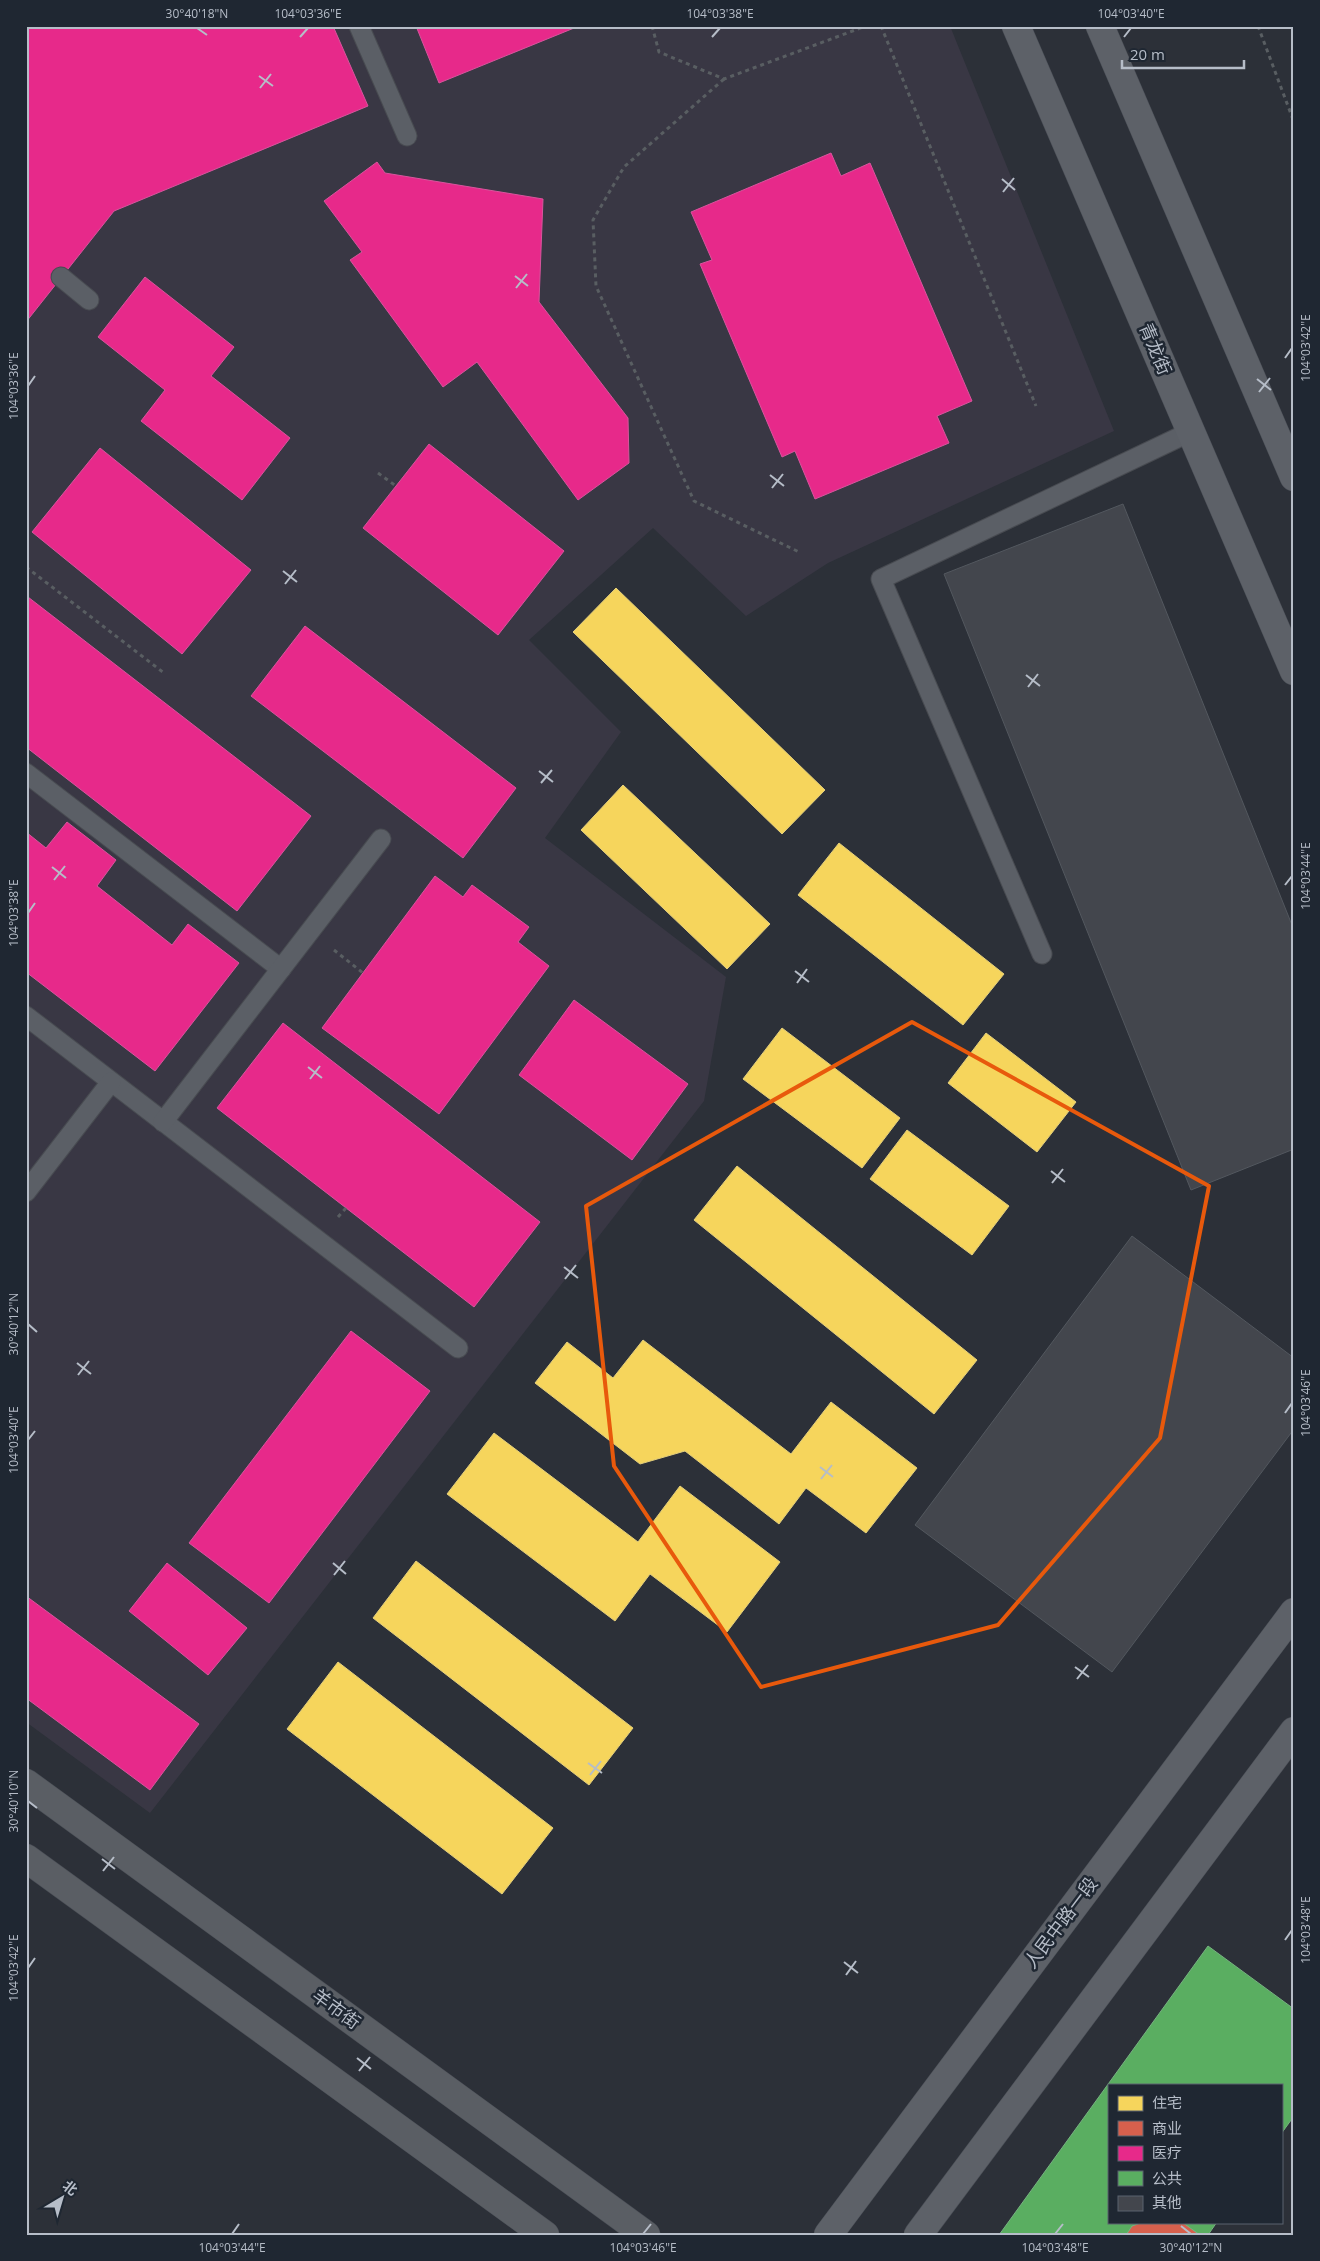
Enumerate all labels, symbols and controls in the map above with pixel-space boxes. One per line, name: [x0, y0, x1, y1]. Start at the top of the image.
text: 30°40'18"N: [166, 5, 228, 22]
text: 104°03'36"E: [274, 5, 342, 22]
text: 104°03'38"E: [686, 5, 754, 22]
text: 104°03'40"E: [1097, 5, 1165, 22]
scale bar: [1122, 38, 1245, 70]
text: 20 m: [1130, 44, 1165, 64]
text: 104°03'42"E: [1297, 314, 1314, 382]
street label: 青龙街: [1134, 319, 1178, 378]
text: 104°03'36"E: [5, 352, 22, 420]
text: 104°03'44"E: [1297, 842, 1314, 910]
text: 104°03'38"E: [5, 879, 22, 947]
text: 30°40'12"N: [5, 1293, 22, 1355]
text: 104°03'46"E: [1297, 1369, 1314, 1437]
text: 104°03'40"E: [5, 1406, 22, 1474]
text: 30°40'10"N: [5, 1770, 22, 1832]
street label: 人民中路一段: [1018, 1872, 1102, 1973]
text: 104°03'48"E: [1297, 1896, 1314, 1964]
text: 104°03'42"E: [5, 1934, 22, 2002]
street label: 羊市街: [308, 1983, 365, 2034]
legend: [1108, 2084, 1282, 2224]
text: 住宅: [1152, 2092, 1182, 2112]
text: 商业: [1152, 2118, 1182, 2138]
text: 医疗: [1152, 2142, 1182, 2162]
text: 公共: [1152, 2168, 1182, 2188]
north arrow: [38, 2174, 88, 2224]
text: 北: [59, 2176, 82, 2199]
text: 其他: [1152, 2192, 1182, 2212]
text: 104°03'44"E: [198, 2239, 266, 2256]
text: 104°03'46"E: [609, 2239, 677, 2256]
text: 104°03'48"E: [1021, 2239, 1089, 2256]
text: 30°40'12"N: [1160, 2239, 1222, 2256]

